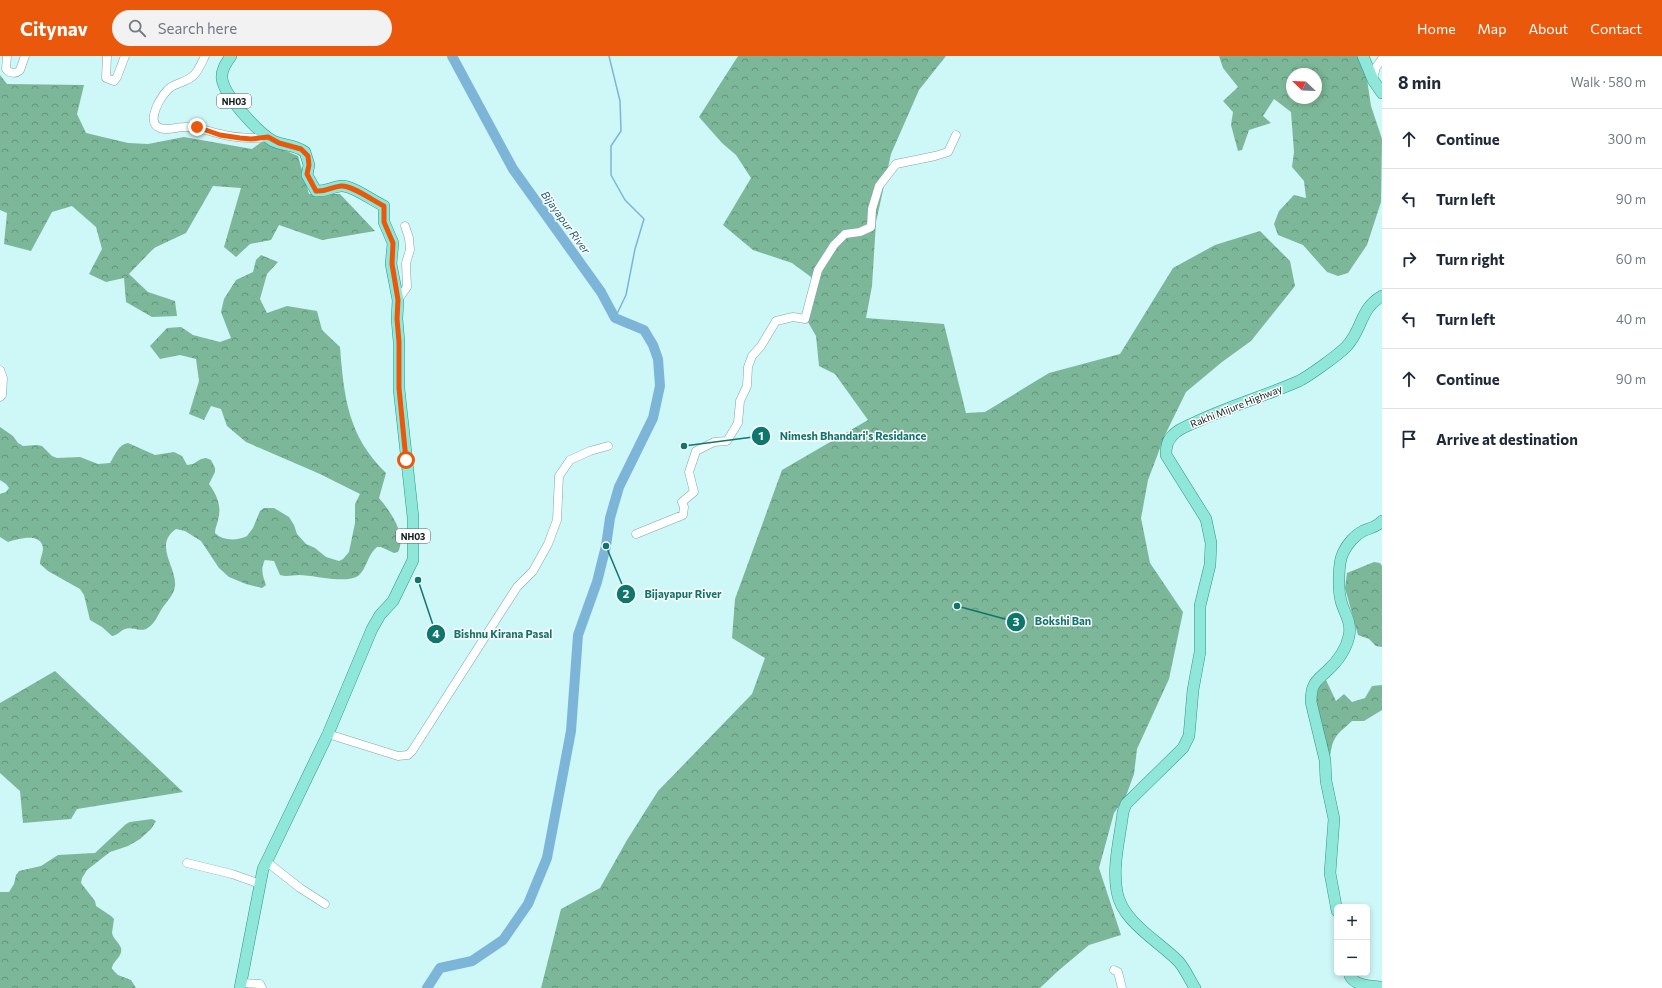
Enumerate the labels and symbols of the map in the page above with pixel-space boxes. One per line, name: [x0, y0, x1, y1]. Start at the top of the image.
north arrow: [1286, 68, 1322, 104]
road number: NH03: [217, 94, 251, 108]
route end: [188, 118, 206, 136]
water label: Bijayapur River: [539, 188, 594, 257]
street label: Rakhi Mijure Highway: [1188, 382, 1284, 430]
callout: Nimesh Bhandari's Residance: [751, 425, 934, 448]
text: 1: [758, 428, 764, 442]
text: Nimesh Bhandari's Residance: [780, 429, 926, 442]
route start: [397, 451, 415, 469]
road number: NH03: [396, 529, 430, 543]
callout: Bijayapur River: [616, 582, 729, 605]
text: 2: [623, 586, 630, 600]
text: Bijayapur River: [645, 587, 722, 600]
callout: Bokshi Ban: [1006, 610, 1099, 633]
text: 3: [1013, 614, 1020, 628]
text: Bokshi Ban: [1035, 614, 1091, 627]
callout: Bishnu Kirana Pasal: [426, 622, 560, 645]
text: 4: [432, 626, 440, 640]
text: Bishnu Kirana Pasal: [454, 627, 552, 640]

